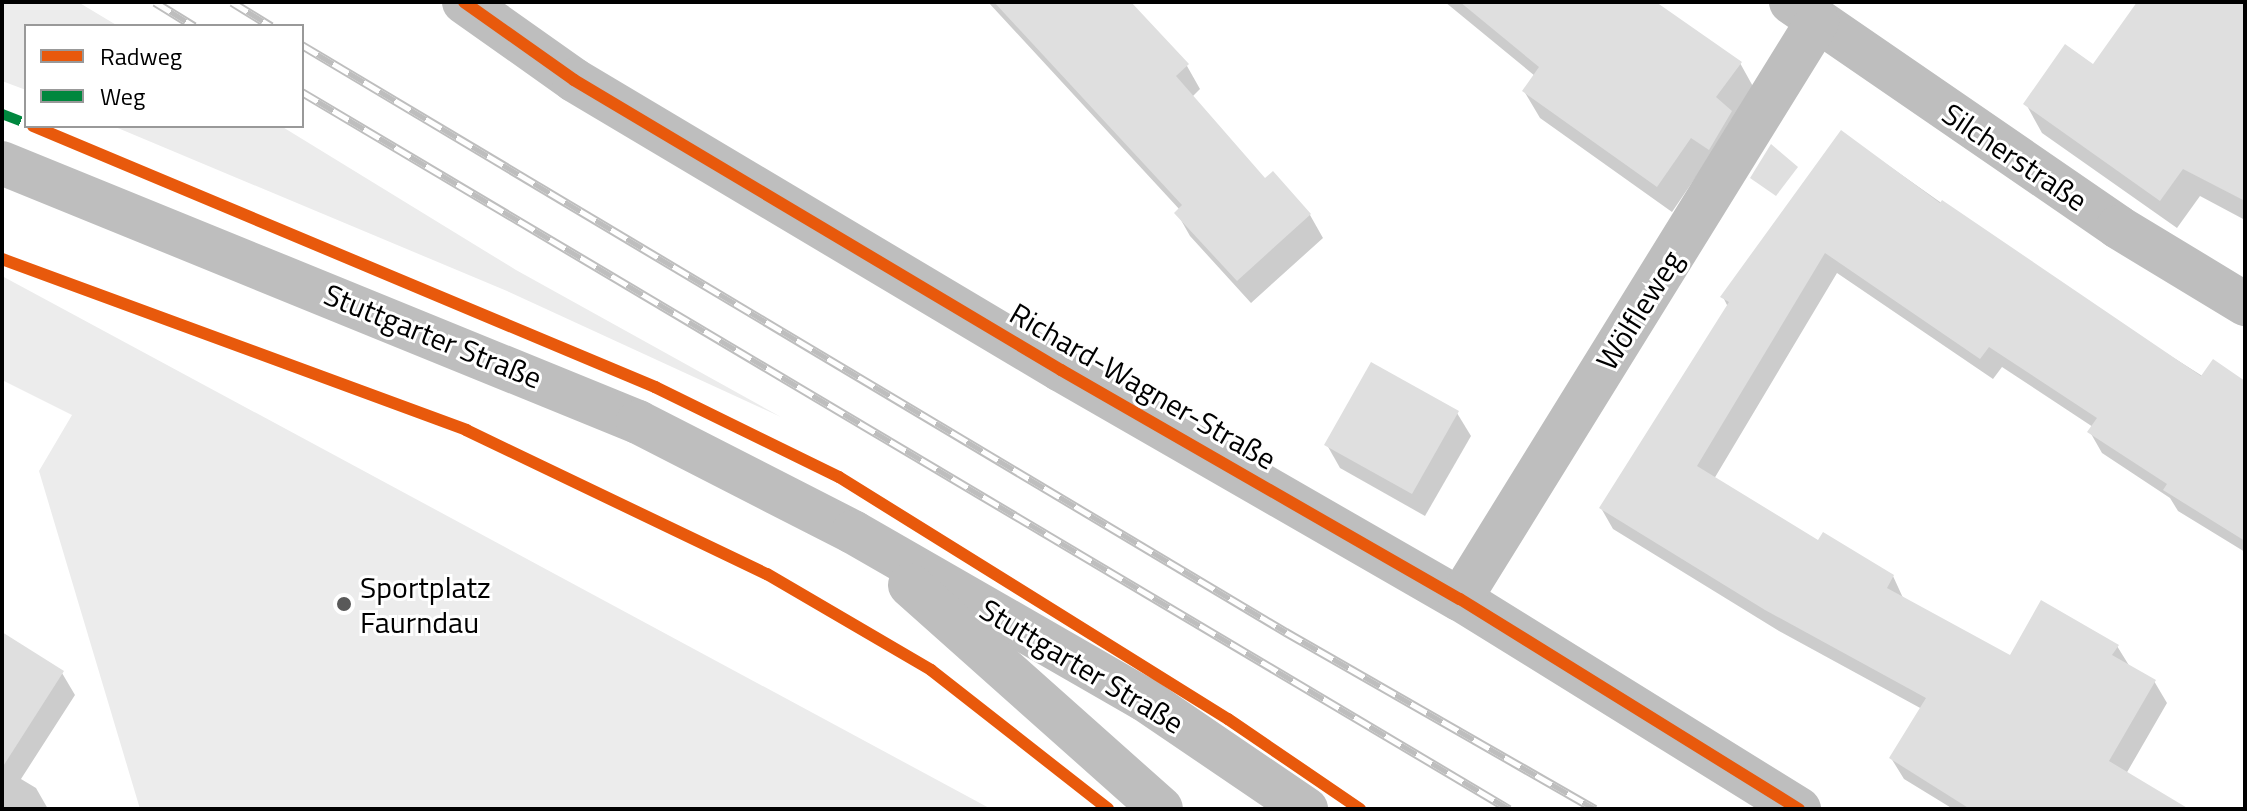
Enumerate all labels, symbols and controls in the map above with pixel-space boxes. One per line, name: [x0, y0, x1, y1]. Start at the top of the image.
legend: [24, 24, 304, 128]
text: Radweg: [100, 38, 182, 74]
text: Weg: [100, 78, 145, 114]
street label: Silcherstraße: [1936, 95, 2094, 219]
street label: Wölfleweg: [1588, 244, 1690, 376]
street label: Stuttgarter Straße: [319, 276, 547, 396]
street label: Richard-Wagner-Straße: [1004, 295, 1282, 477]
place label: Sportplatz Faurndau: [360, 569, 491, 640]
street label: Stuttgarter Straße: [974, 591, 1190, 741]
marker: Sportplatz Faurndau: [335, 595, 353, 613]

